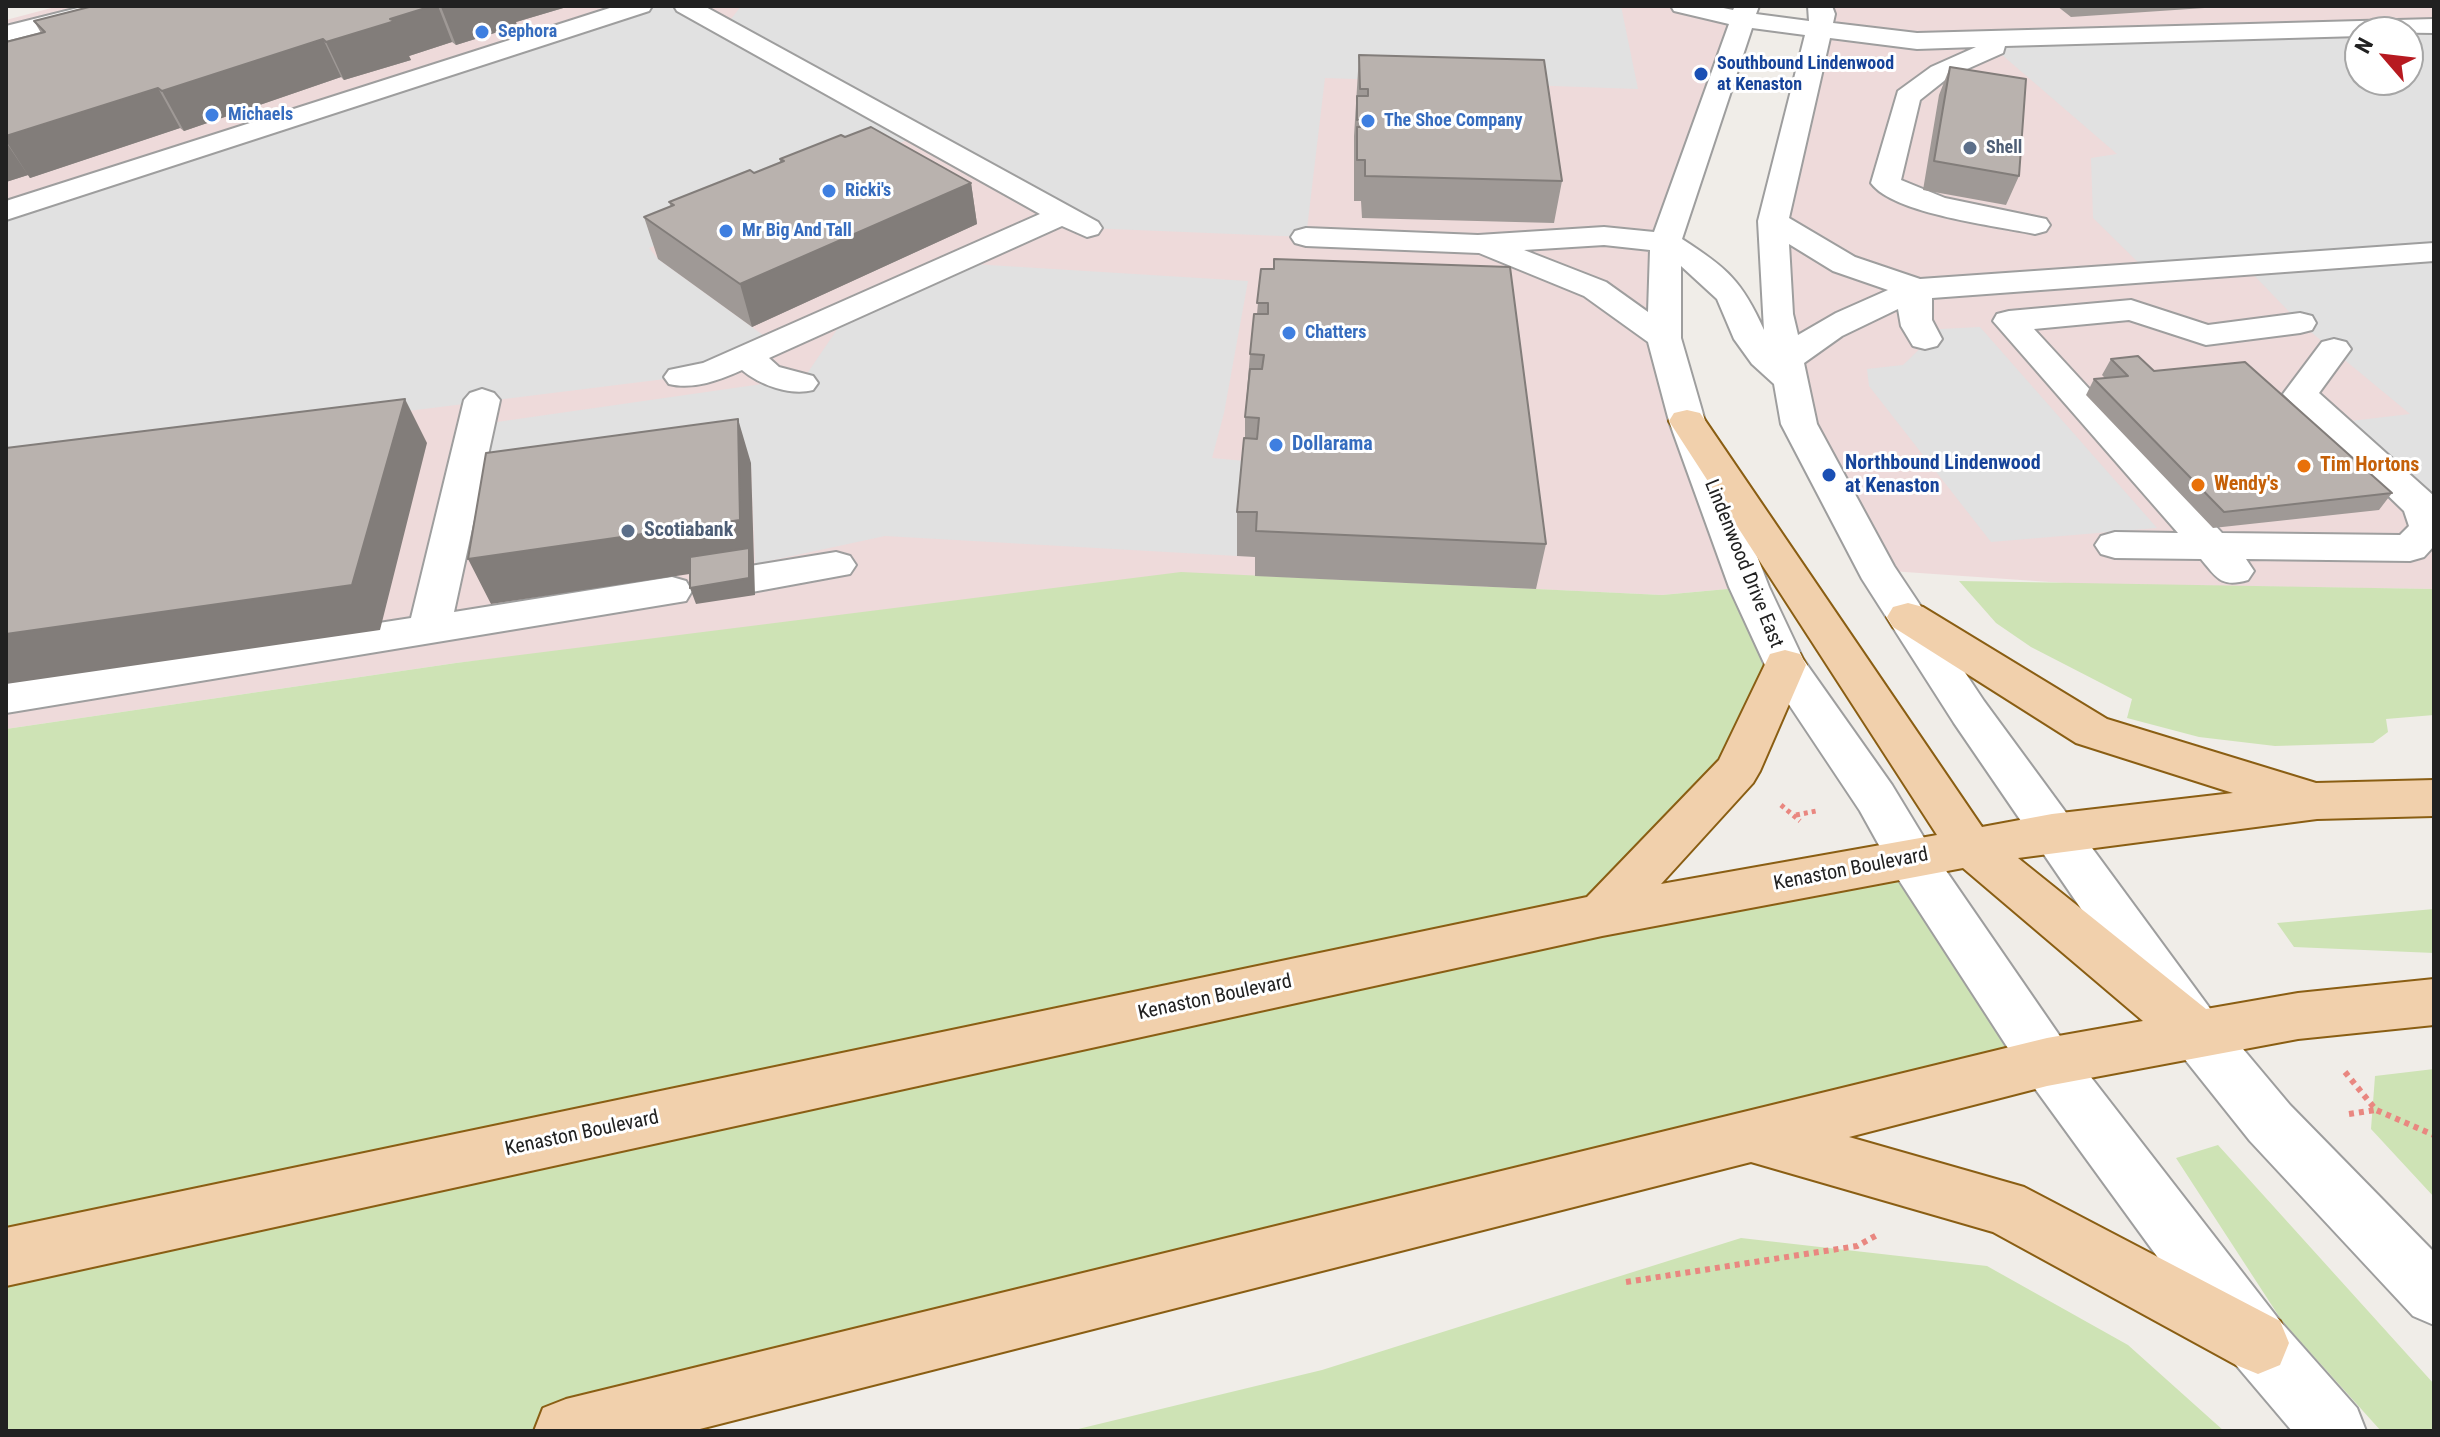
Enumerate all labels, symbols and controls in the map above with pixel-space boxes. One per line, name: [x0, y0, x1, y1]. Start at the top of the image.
north arrow: [2344, 16, 2424, 96]
place label: Sephora: [498, 21, 557, 43]
marker: Sephora: [473, 23, 491, 41]
text: N: [2350, 34, 2378, 57]
place label: Southbound Lindenwood at Kenaston: [1717, 53, 1894, 96]
marker: Southbound Lindenwood at Kenaston: [1692, 65, 1710, 83]
place label: Michaels: [228, 104, 293, 126]
marker: Michaels: [203, 106, 221, 124]
place label: The Shoe Company: [1384, 110, 1523, 132]
marker: The Shoe Company: [1359, 112, 1377, 130]
place label: Shell: [1986, 137, 2022, 159]
marker: Shell: [1961, 139, 1979, 157]
place label: Ricki's: [845, 180, 891, 202]
marker: Ricki's: [820, 182, 838, 200]
place label: Mr Big And Tall: [742, 220, 852, 242]
marker: Mr Big And Tall: [717, 222, 735, 240]
place label: Chatters: [1305, 322, 1366, 344]
marker: Chatters: [1280, 324, 1298, 342]
place label: Dollarama: [1292, 433, 1373, 457]
marker: Dollarama: [1267, 436, 1285, 454]
place label: Northbound Lindenwood at Kenaston: [1845, 452, 2041, 499]
place label: Tim Hortons: [2320, 454, 2419, 478]
marker: Tim Hortons: [2295, 457, 2313, 475]
marker: Northbound Lindenwood at Kenaston: [1820, 466, 1838, 484]
place label: Wendy's: [2214, 473, 2278, 497]
street label: Lindenwood Drive East: [1698, 476, 1788, 652]
marker: Wendy's: [2189, 476, 2207, 494]
place label: Scotiabank: [644, 519, 733, 543]
marker: Scotiabank: [619, 522, 637, 540]
street label: Kenaston Boulevard: [1772, 843, 1930, 897]
street label: Kenaston Boulevard: [1136, 970, 1294, 1026]
street label: Kenaston Boulevard: [503, 1106, 661, 1162]

